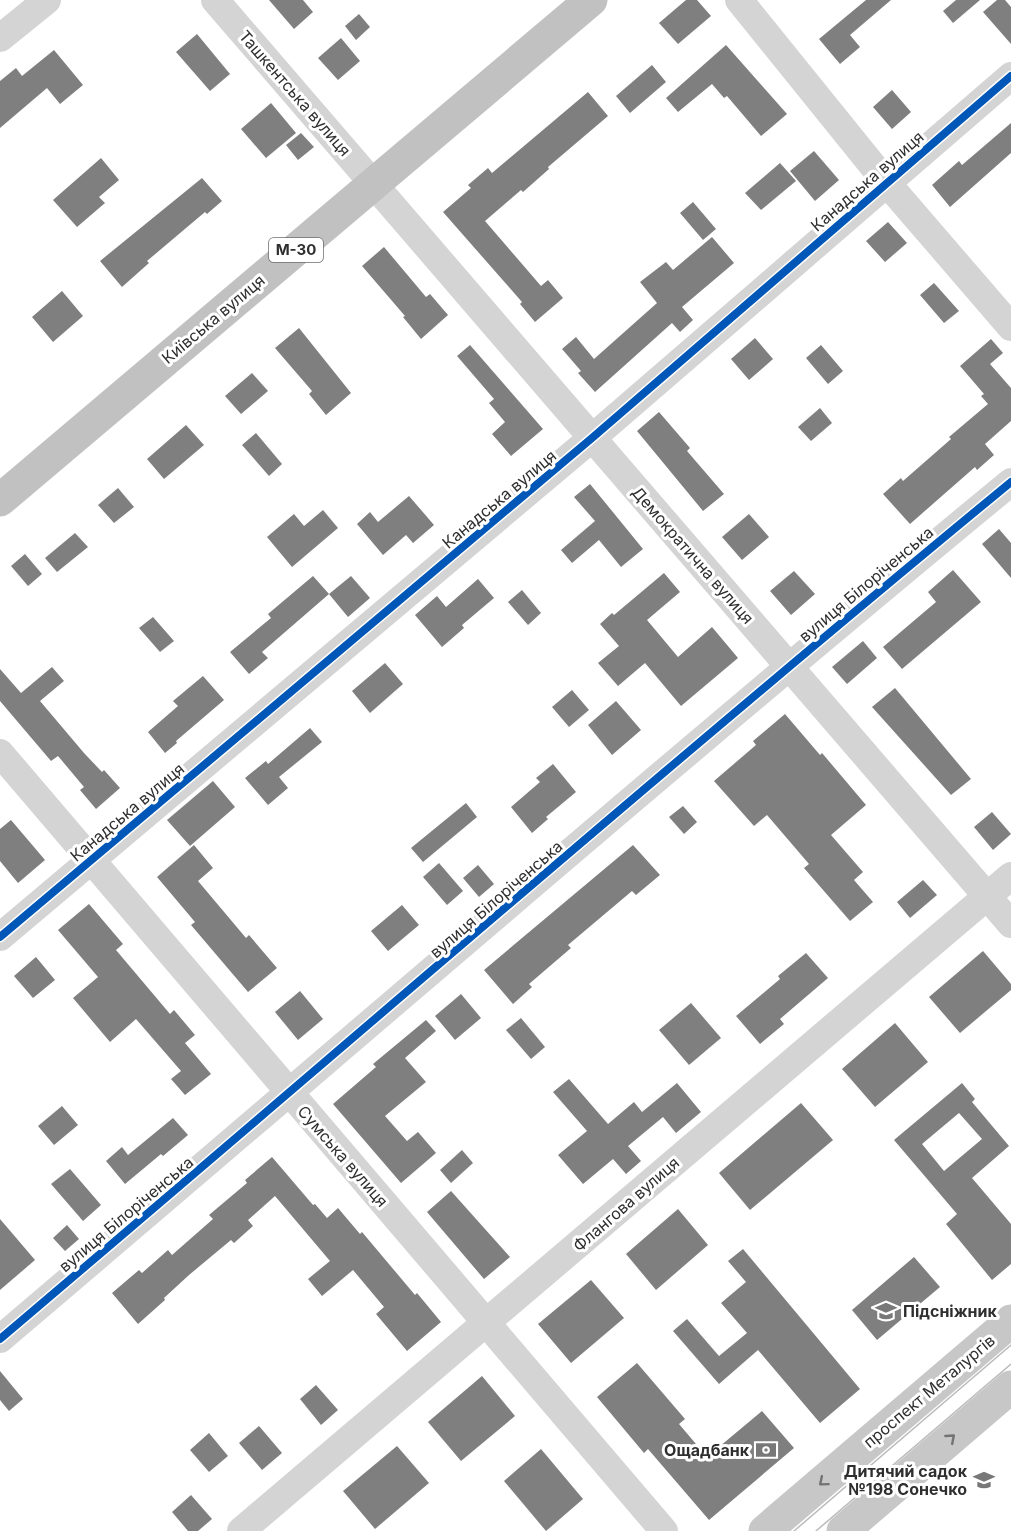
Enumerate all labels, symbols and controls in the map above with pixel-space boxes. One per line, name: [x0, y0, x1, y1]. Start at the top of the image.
street label: Ташкентська вулиця: [235, 26, 355, 160]
street label: Канадська вулиця: [807, 127, 927, 235]
road number: М-30: [269, 238, 323, 262]
street label: Київська вулиця: [157, 270, 269, 368]
street label: Канадська вулиця: [438, 445, 560, 553]
street label: Демократична вулиця: [628, 482, 758, 628]
street label: вулиця Білоріченська: [795, 522, 937, 646]
street label: Канадська вулиця: [66, 758, 188, 866]
street label: вулиця Білоріченська: [426, 836, 566, 962]
street label: Сумська вулиця: [294, 1101, 392, 1211]
street label: вулиця Білоріченська: [55, 1152, 197, 1276]
street label: Флангова вулиця: [569, 1152, 683, 1256]
school or university icon: Підсніжник: [874, 1299, 898, 1323]
place label: Підсніжник: [903, 1301, 997, 1321]
street label: проспект Металургів: [859, 1330, 999, 1452]
one-way arrow: [944, 1435, 955, 1446]
bank icon: Ощадбанк: [754, 1438, 778, 1462]
place label: Ощадбанк: [664, 1440, 750, 1460]
place label: Дитячий садок №198 Сонечко: [844, 1461, 968, 1499]
school or university icon: Дитячий садок №198 Сонечко: [972, 1468, 996, 1492]
one-way arrow: [819, 1475, 830, 1486]

